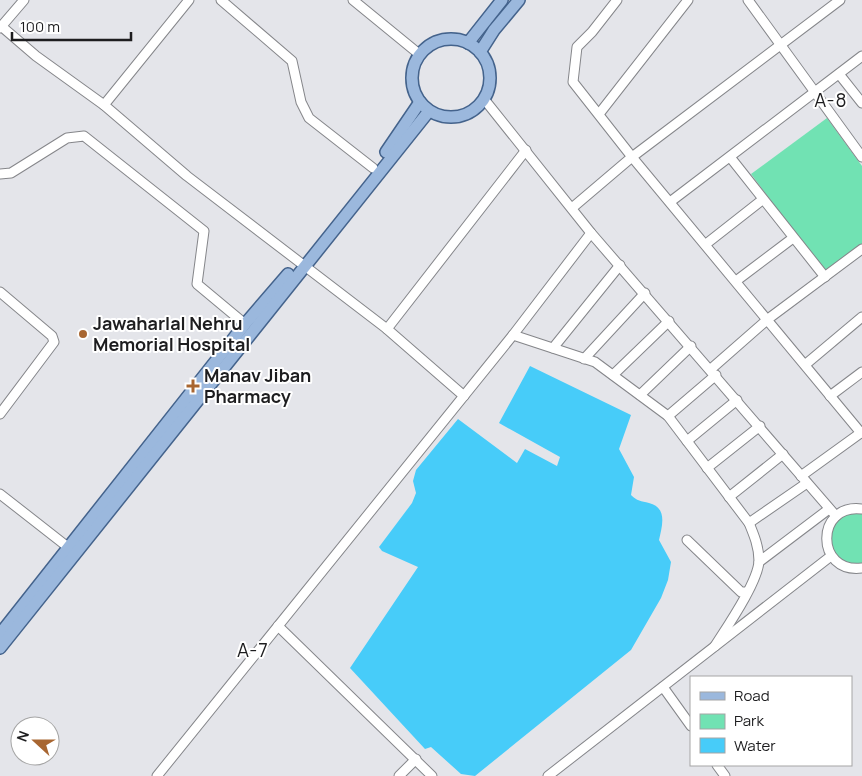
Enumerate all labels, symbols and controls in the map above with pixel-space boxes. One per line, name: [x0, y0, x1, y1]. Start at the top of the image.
scale bar: [12, 10, 131, 42]
text: 100 m: [20, 16, 60, 37]
district label: A-8: [814, 87, 848, 113]
place label: Jawaharlal Nehru Memorial Hospital: [93, 311, 250, 356]
marker: Jawaharlal Nehru Memorial Hospital: [77, 328, 89, 340]
place label: Manav Jiban Pharmacy: [204, 363, 311, 408]
marker: Manav Jiban Pharmacy: [186, 379, 200, 393]
district label: A-7: [237, 637, 269, 663]
legend: [690, 676, 852, 766]
text: Road: [734, 685, 770, 706]
text: Park: [734, 710, 764, 731]
north arrow: [10, 716, 60, 766]
text: N: [12, 728, 33, 744]
text: Water: [734, 735, 776, 756]

